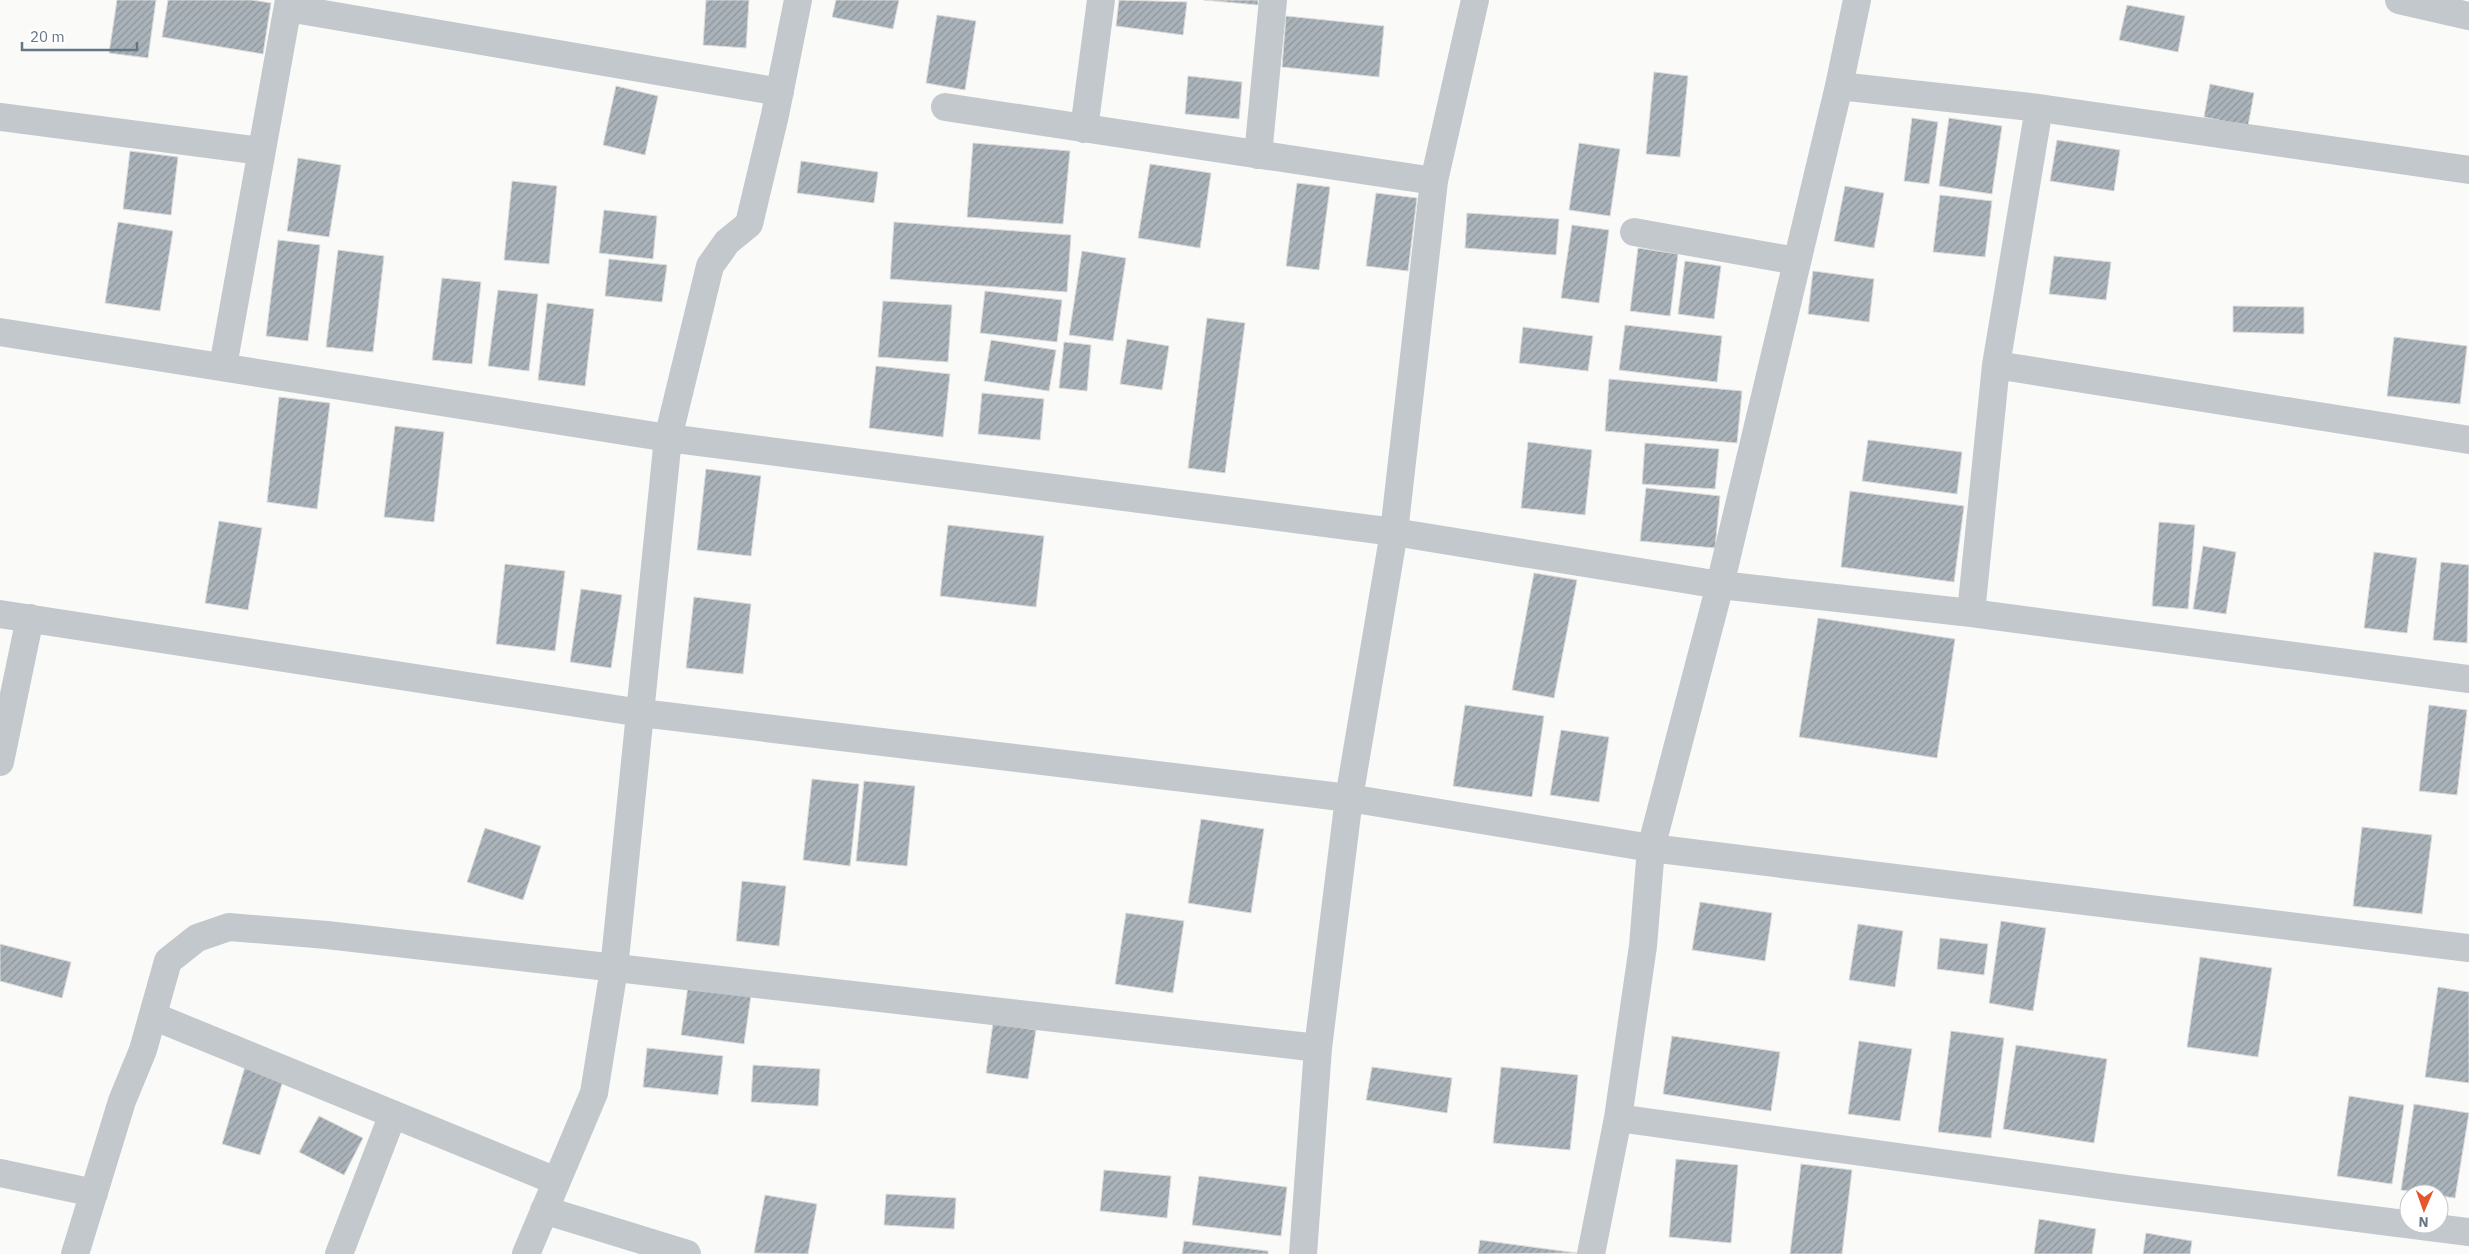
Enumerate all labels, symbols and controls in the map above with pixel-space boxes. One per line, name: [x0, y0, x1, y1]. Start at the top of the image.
scale bar: [22, 20, 138, 52]
text: 20 m: [30, 27, 65, 46]
north arrow: [2399, 1184, 2449, 1234]
text: N: [2418, 1213, 2429, 1231]

